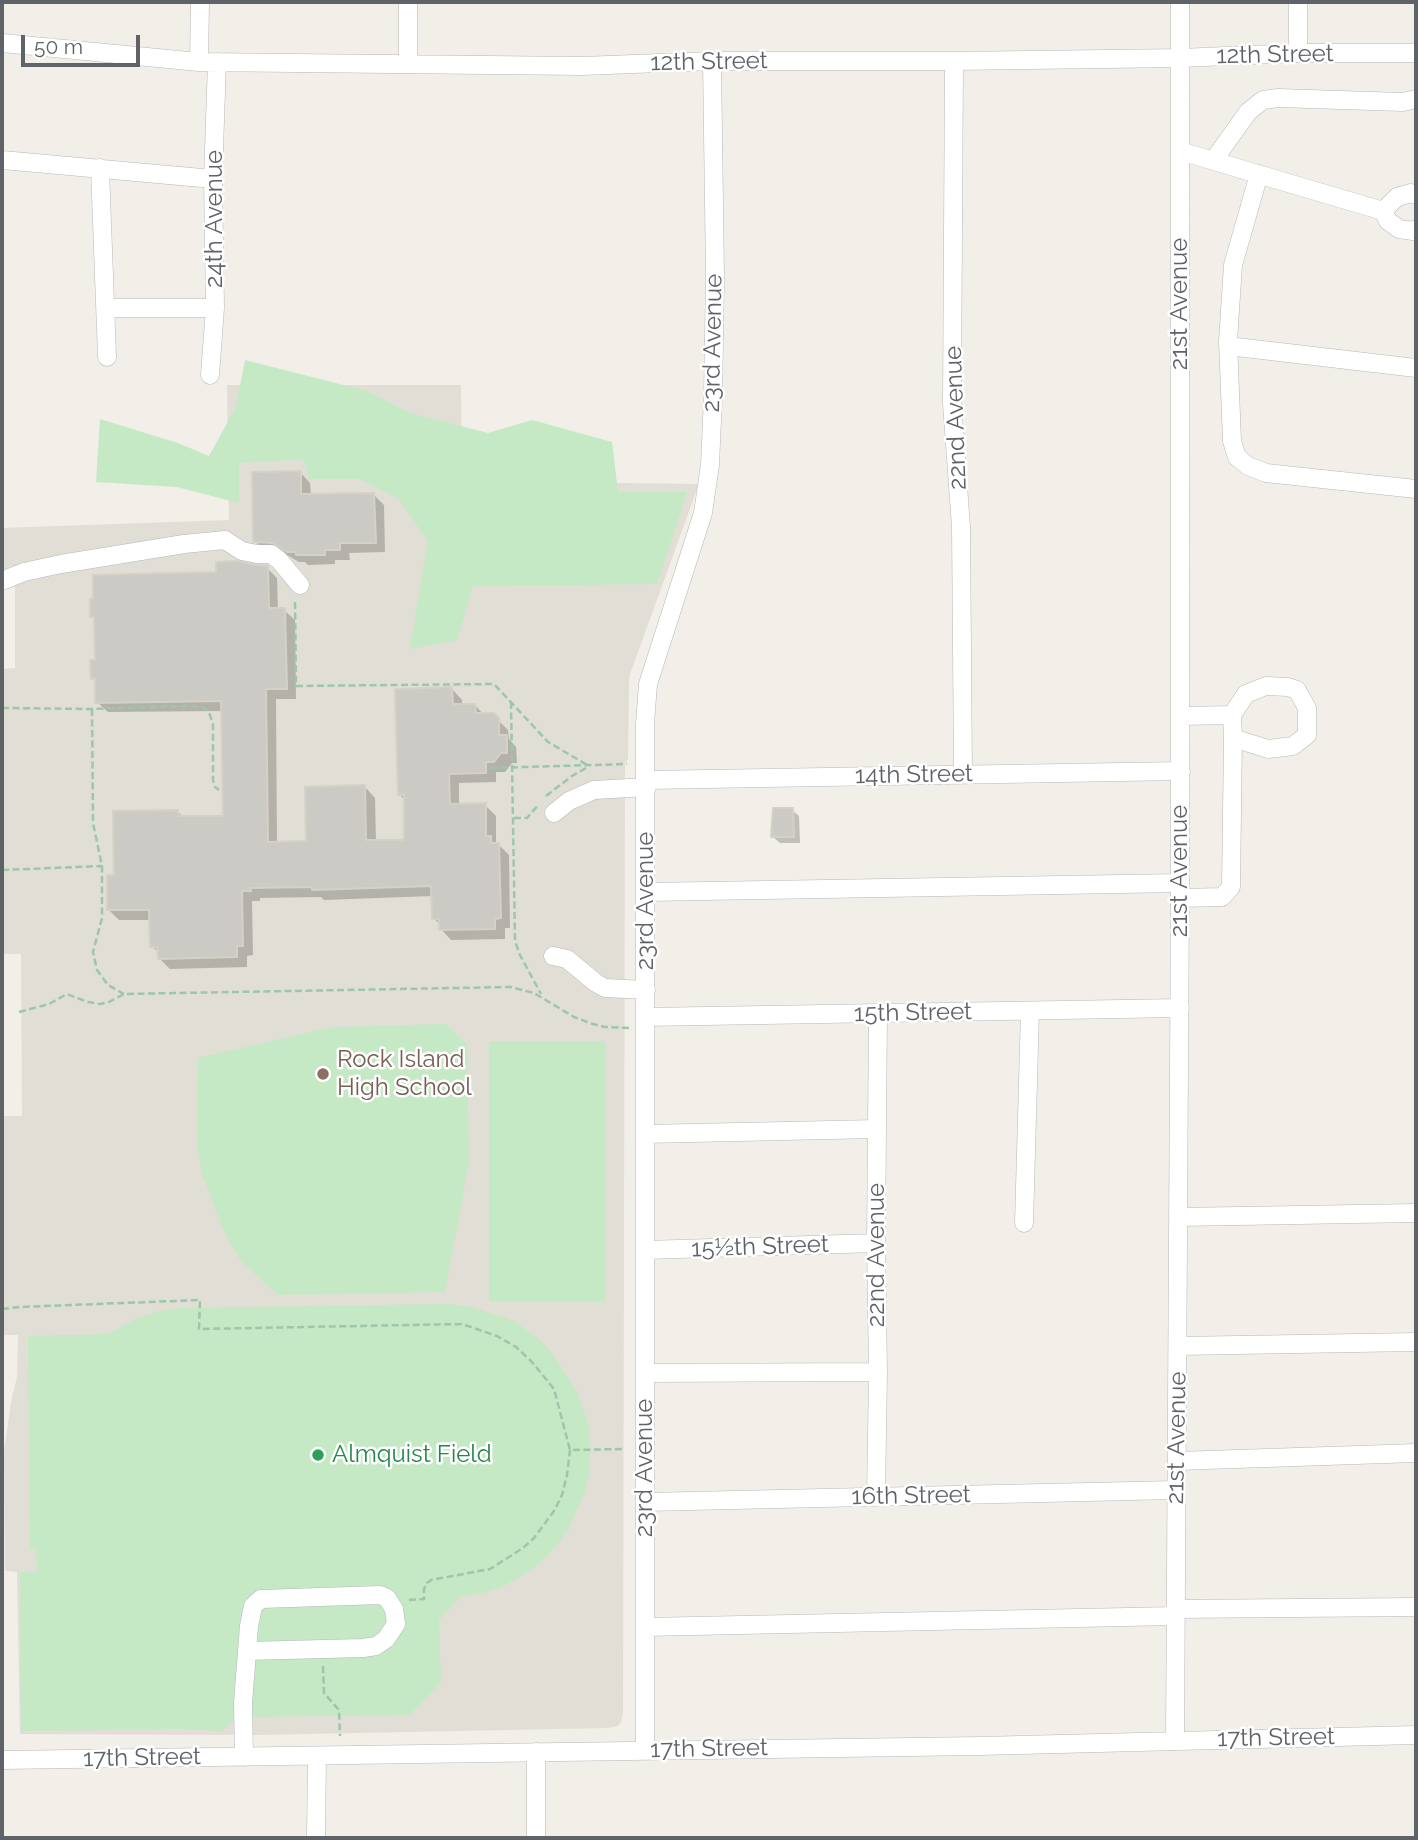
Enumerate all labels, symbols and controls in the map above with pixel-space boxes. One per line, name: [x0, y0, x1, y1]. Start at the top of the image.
scale bar: [24, 21, 144, 65]
text: 50 m: [34, 34, 83, 59]
street label: 12th Street: [1216, 40, 1334, 70]
street label: 12th Street: [650, 47, 768, 77]
street label: 24th Avenue: [201, 150, 229, 288]
street label: 21st Avenue: [1166, 238, 1194, 370]
street label: 23rd Avenue: [697, 273, 729, 413]
street label: 22nd Avenue: [939, 345, 973, 491]
street label: 14th Street: [855, 760, 973, 790]
street label: 21st Avenue: [1166, 805, 1194, 937]
street label: 23rd Avenue: [632, 832, 660, 970]
street label: 15th Street: [854, 998, 972, 1028]
place label: Rock Island High School: [337, 1046, 472, 1102]
marker: Rock Island High School: [315, 1066, 331, 1082]
street label: 22nd Avenue: [863, 1183, 891, 1327]
street label: 15½th Street: [691, 1230, 829, 1264]
street label: 21st Avenue: [1161, 1371, 1193, 1505]
street label: 23rd Avenue: [631, 1399, 659, 1537]
place label: Almquist Field: [332, 1441, 492, 1469]
marker: Almquist Field: [310, 1447, 326, 1463]
street label: 16th Street: [851, 1481, 971, 1511]
street label: 17th Street: [1217, 1723, 1335, 1753]
street label: 17th Street: [650, 1734, 768, 1764]
street label: 17th Street: [83, 1743, 201, 1773]

